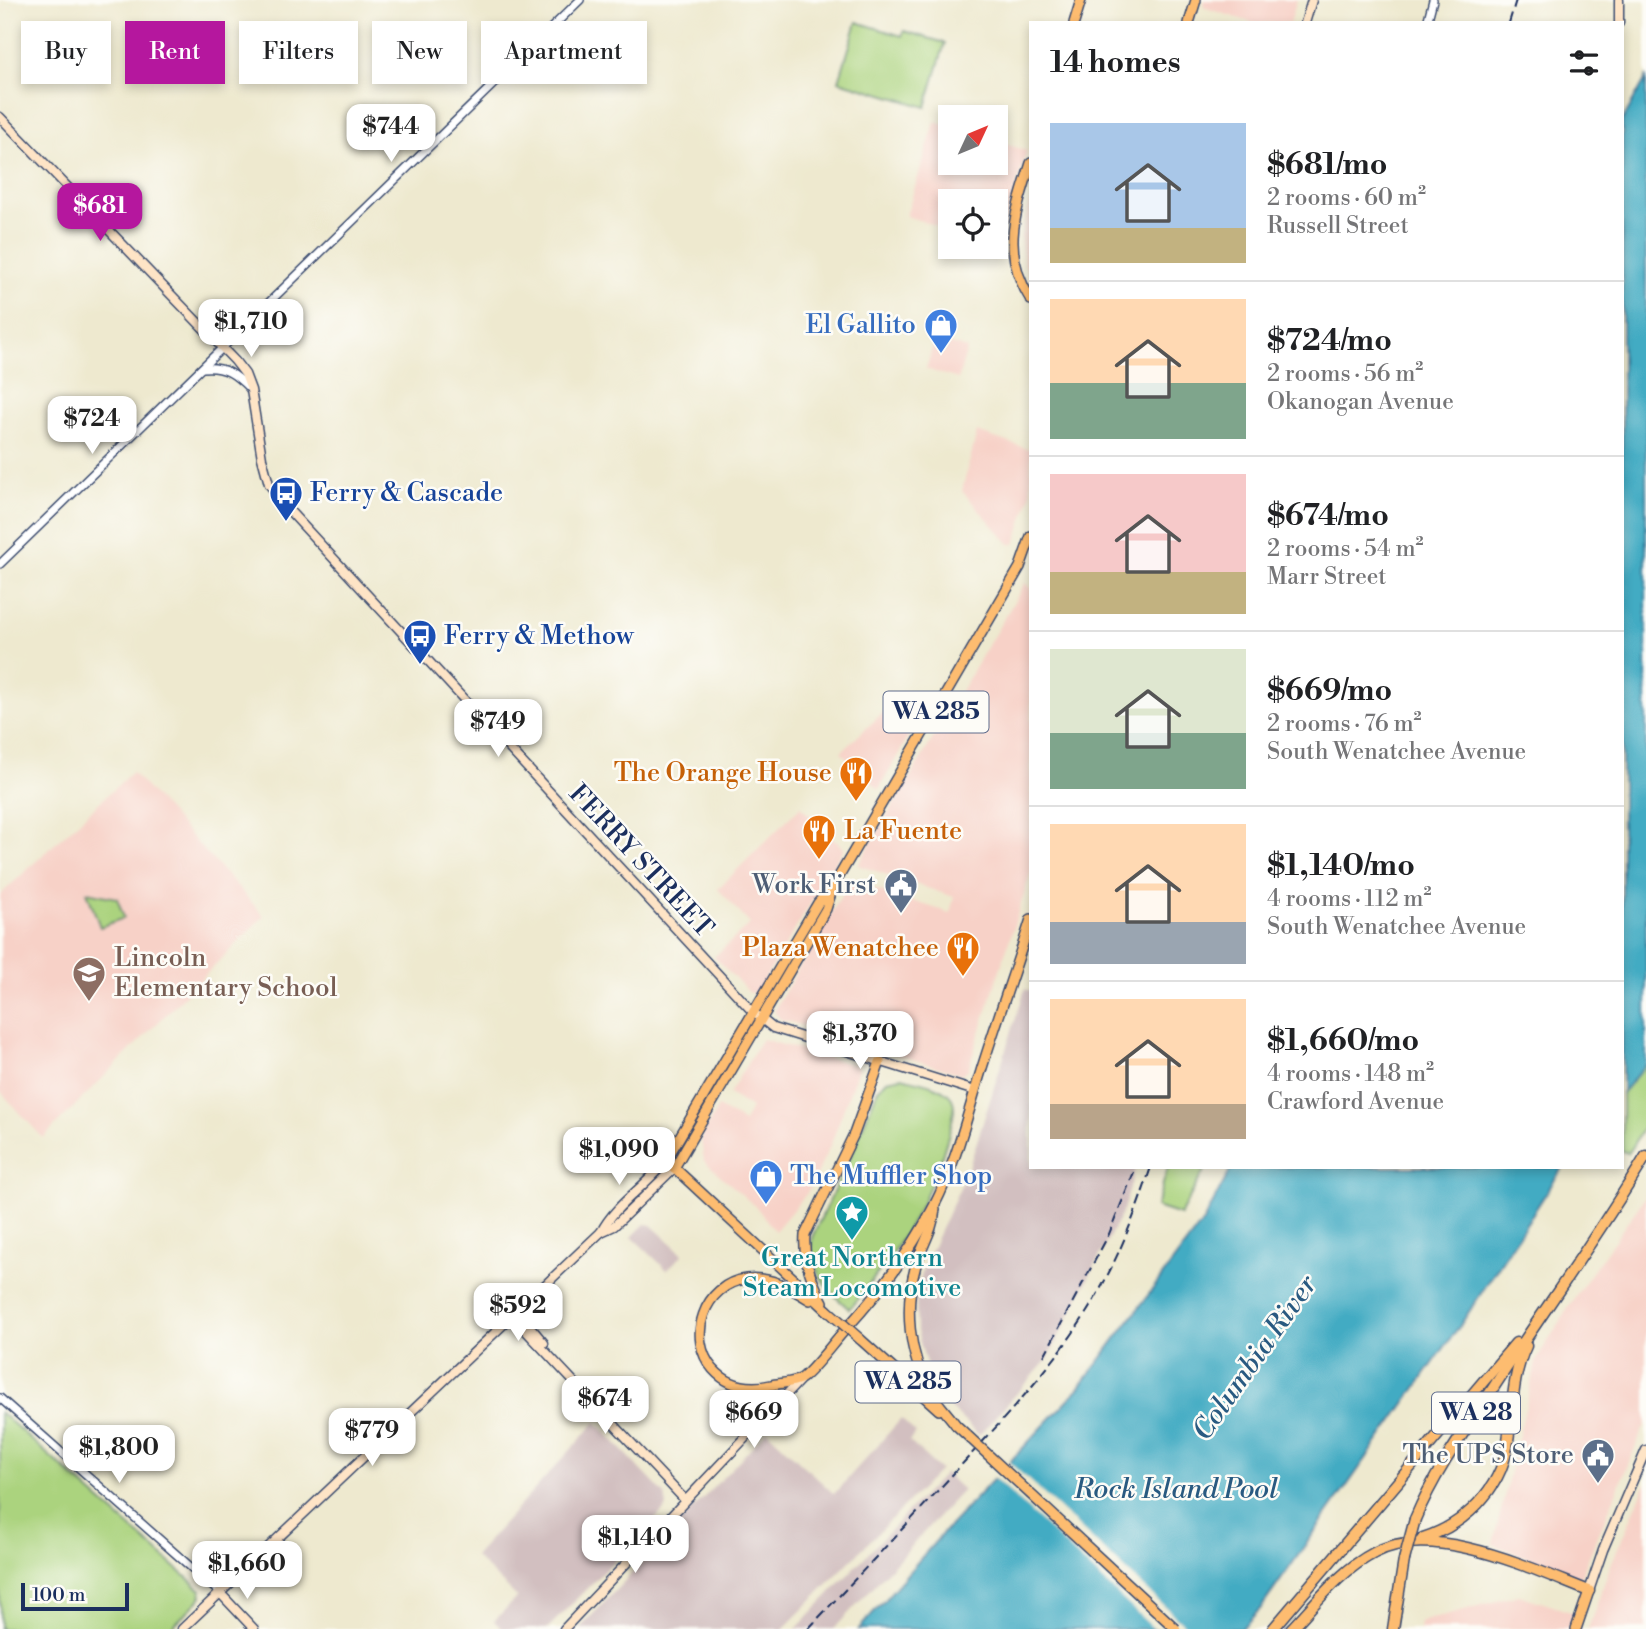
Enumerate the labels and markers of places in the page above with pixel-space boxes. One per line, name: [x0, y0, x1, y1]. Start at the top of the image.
pin: $744: [350, 104, 432, 164]
pin: $681: [59, 184, 141, 243]
pin: $1,710: [194, 300, 308, 359]
shop icon: El Gallito: [922, 306, 960, 355]
place label: El Gallito: [805, 309, 916, 341]
pin: $724: [51, 396, 133, 456]
bus stop icon: Ferry & Cascade: [267, 474, 305, 523]
place label: Ferry & Cascade: [310, 477, 503, 509]
bus stop icon: Ferry & Methow: [401, 617, 439, 666]
place label: Ferry & Methow: [444, 620, 635, 652]
pin: $749: [457, 700, 539, 759]
restaurant icon: The Orange House: [837, 754, 875, 803]
place label: The Orange House: [614, 757, 832, 789]
restaurant icon: La Fuente: [800, 812, 838, 861]
place label: La Fuente: [844, 815, 962, 847]
public building icon: Work First: [882, 866, 920, 915]
place label: Work First: [751, 869, 876, 901]
restaurant icon: Plaza Wenatchee: [944, 929, 982, 978]
place label: Plaza Wenatchee: [742, 932, 939, 964]
place label: Lincoln Elementary School: [114, 942, 338, 1004]
school or university icon: Lincoln Elementary School: [70, 954, 108, 1003]
pin: $1,370: [803, 1012, 917, 1071]
pin: $1,090: [562, 1128, 676, 1187]
shop icon: The Muffler Shop: [747, 1157, 785, 1206]
place label: The Muffler Shop: [790, 1160, 992, 1192]
place icon: Great Northern Steam Locomotive: [833, 1193, 871, 1242]
place label: Great Northern Steam Locomotive: [743, 1242, 961, 1304]
pin: $592: [477, 1284, 559, 1343]
pin: $674: [564, 1376, 646, 1436]
pin: $669: [713, 1390, 795, 1450]
pin: $779: [331, 1408, 413, 1468]
pin: $1,800: [62, 1426, 176, 1485]
public building icon: The UPS Store: [1579, 1436, 1617, 1485]
place label: The UPS Store: [1402, 1439, 1574, 1471]
pin: $1,140: [578, 1516, 692, 1575]
pin: $1,660: [190, 1542, 304, 1601]

